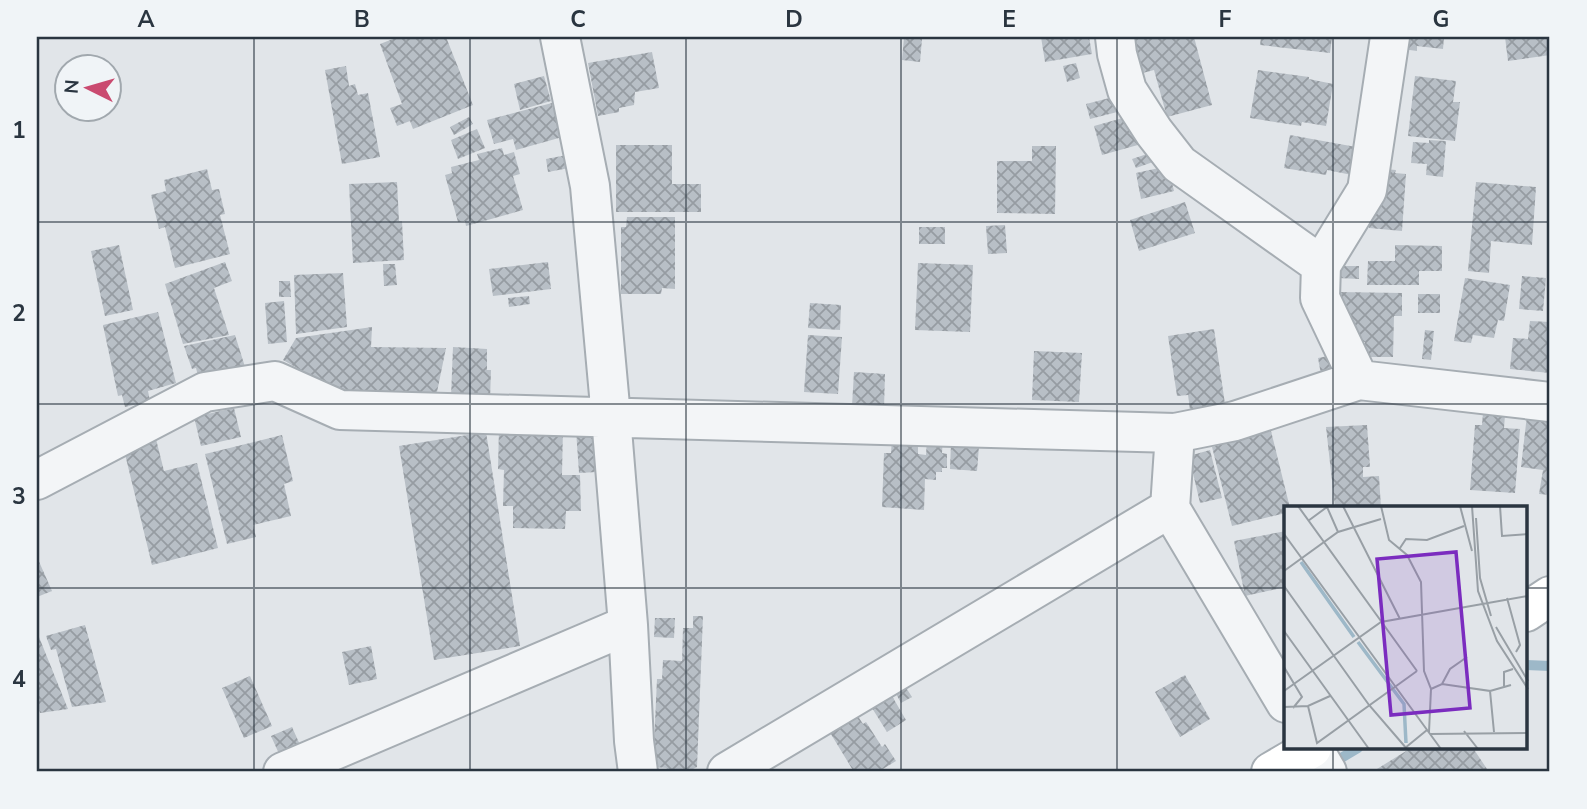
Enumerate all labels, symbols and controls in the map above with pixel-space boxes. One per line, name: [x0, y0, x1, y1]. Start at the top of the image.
text: A: [137, 4, 155, 35]
text: B: [354, 4, 370, 35]
text: C: [570, 4, 586, 35]
text: D: [785, 4, 803, 35]
text: E: [1002, 4, 1016, 35]
text: F: [1219, 4, 1232, 35]
text: G: [1433, 4, 1449, 35]
north arrow: [52, 52, 122, 122]
text: N: [58, 78, 86, 95]
text: 1: [12, 115, 26, 146]
text: 2: [12, 298, 26, 329]
text: 3: [12, 481, 26, 512]
inset map: [1284, 506, 1528, 750]
text: 4: [12, 664, 26, 695]

